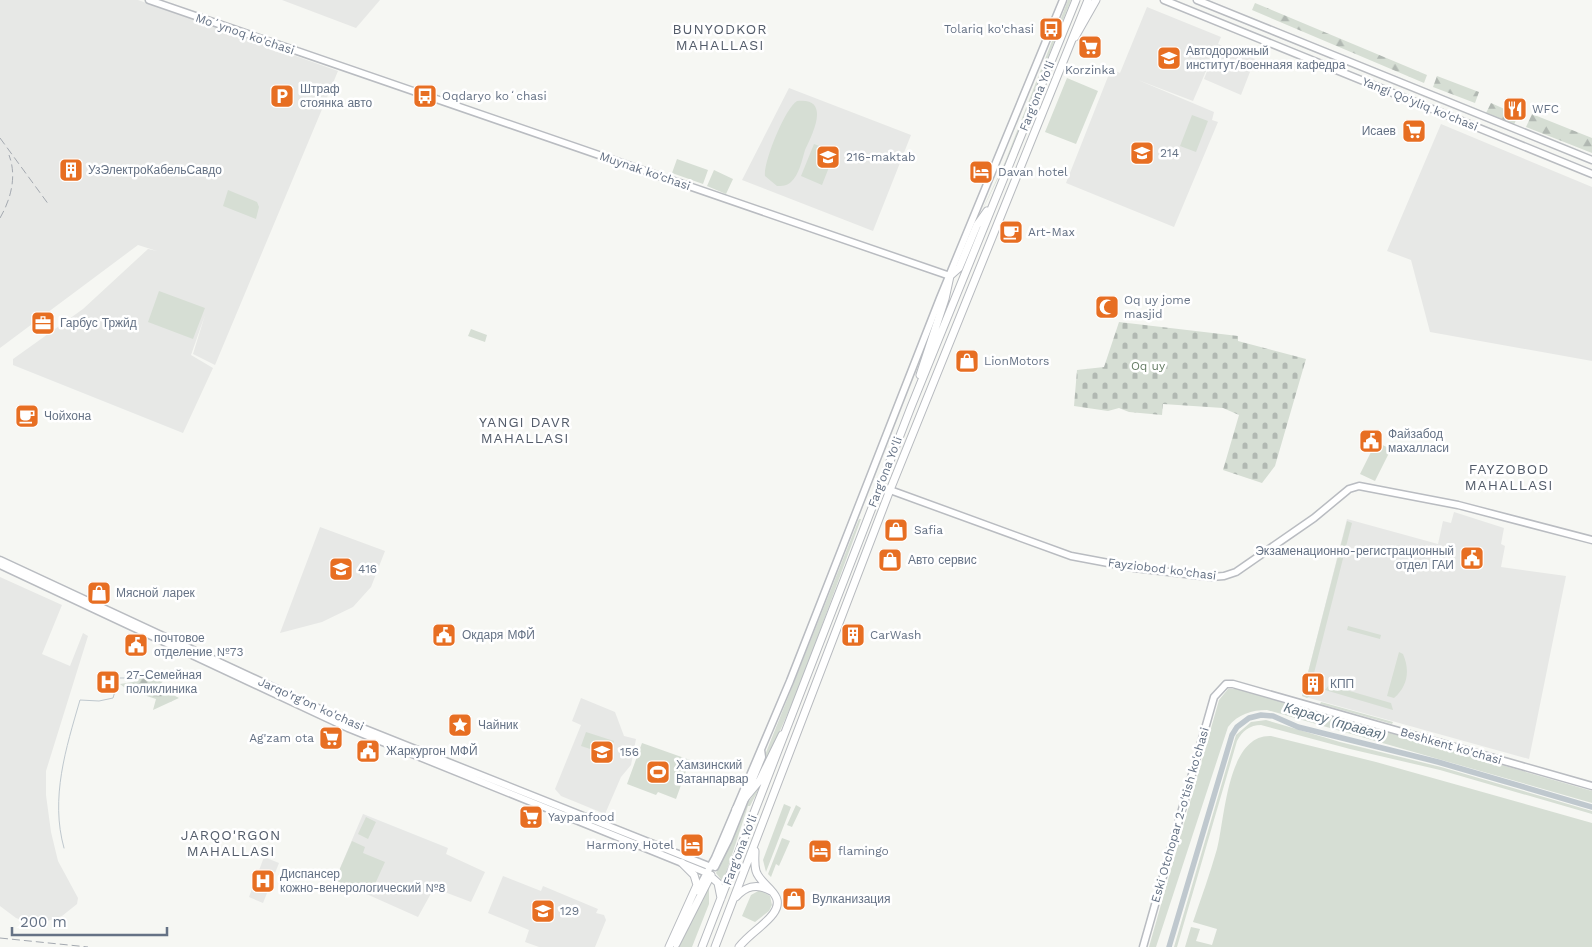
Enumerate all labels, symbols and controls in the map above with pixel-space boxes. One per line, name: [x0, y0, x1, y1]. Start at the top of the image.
street label: Moʻynoq ko'chasi: [194, 11, 296, 57]
bus stop icon: Tolariq ko'chasi: [1038, 16, 1064, 42]
district label: BUNYODKOR MAHALLASI: [672, 21, 768, 53]
place label: Tolariq ko'chasi: [944, 22, 1034, 36]
supermarket icon: Korzinka: [1077, 34, 1103, 60]
place label: Автодорожный институт/военнаяя кафедра: [1186, 44, 1346, 72]
school or university icon: Автодорожный институт/военнаяя кафедра: [1156, 45, 1182, 71]
street label: Farg'ona Yo'li: [1017, 59, 1057, 133]
place label: Korzinka: [1065, 63, 1115, 77]
street label: Yangi Qo'yliq ko'chasi: [1360, 74, 1480, 134]
place label: Штраф стоянка авто: [300, 82, 373, 110]
parking icon: Штраф стоянка авто: [269, 83, 295, 109]
bus stop icon: Oqdaryo koʻchasi: [412, 83, 438, 109]
place label: Oqdaryo koʻchasi: [442, 89, 547, 103]
restaurant icon: WFC: [1502, 96, 1528, 122]
place label: WFC: [1532, 102, 1559, 116]
supermarket icon: Исаев: [1401, 118, 1427, 144]
place label: Исаев: [1362, 124, 1396, 138]
school or university icon: 214: [1129, 140, 1155, 166]
school or university icon: 216-maktab: [815, 144, 841, 170]
place label: 214: [1160, 146, 1179, 160]
street label: Muynak ko'chasi: [598, 149, 692, 193]
place label: 216-maktab: [846, 150, 915, 164]
building icon: УзЭлектроКабельСавдо: [58, 157, 84, 183]
hotel icon: Davan hotel: [968, 159, 994, 185]
place label: УзЭлектроКабельСавдо: [88, 163, 222, 177]
place label: Davan hotel: [998, 165, 1068, 179]
cafe icon: Art-Max: [998, 219, 1024, 245]
place label: Art-Max: [1028, 225, 1075, 239]
place label: Oq uy jome masjid: [1124, 293, 1191, 321]
mosque icon: Oq uy jome masjid: [1094, 294, 1120, 320]
office icon: Гарбус Тржйд: [30, 310, 56, 336]
place label: Гарбус Тржйд: [60, 316, 137, 330]
shop icon: LionMotors: [954, 348, 980, 374]
place label: LionMotors: [984, 354, 1049, 368]
park label: Oq uy: [1131, 359, 1166, 373]
cafe icon: Чойхона: [14, 403, 40, 429]
place label: Чойхона: [44, 409, 92, 423]
district label: YANGI DAVR MAHALLASI: [479, 414, 571, 446]
place label: Файзабод махалласи: [1388, 427, 1449, 455]
public building icon: Файзабод махалласи: [1358, 428, 1384, 454]
street label: Farg'ona Yo'li: [865, 435, 905, 509]
district label: FAYZOBOD MAHALLASI: [1465, 461, 1553, 493]
shop icon: Safia: [883, 517, 909, 543]
place label: Safia: [914, 523, 943, 537]
place label: Экзаменационно-регистрационный отдел ГАИ: [1255, 544, 1454, 572]
public building icon: Экзаменационно-регистрационный отдел ГАИ: [1459, 545, 1485, 571]
shop icon: Авто сервис: [877, 547, 903, 573]
place label: Авто сервис: [908, 553, 977, 567]
street label: Fayziobod ko'chasi: [1107, 555, 1217, 583]
school or university icon: 416: [328, 556, 354, 582]
place label: 416: [358, 562, 377, 576]
shop icon: Мясной ларек: [86, 580, 112, 606]
place label: Мясной ларек: [116, 586, 196, 600]
public building icon: Окдаря МФЙ: [431, 622, 457, 648]
building icon: CarWash: [840, 622, 866, 648]
place label: Окдаря МФЙ: [462, 627, 535, 642]
place label: CarWash: [870, 628, 921, 642]
place label: почтовое отделение №73: [154, 631, 243, 659]
public building icon: почтовое отделение №73: [123, 632, 149, 658]
place label: 27-Семейная поликлиника: [126, 668, 202, 696]
hospital icon: 27-Семейная поликлиника: [95, 669, 121, 695]
building icon: КПП: [1300, 671, 1326, 697]
street label: Jarqo'rg'on ko'chasi: [256, 674, 366, 734]
place label: КПП: [1330, 677, 1354, 691]
water label: Карасу (правая): [1282, 699, 1388, 743]
place icon: Чайник: [447, 712, 473, 738]
place label: Чайник: [478, 718, 519, 732]
supermarket icon: Ag'zam ota: [318, 725, 344, 751]
street label: Beshkent ko'chasi: [1399, 725, 1503, 767]
street label: Eski Otchopar 2-o'tish ko'chasi: [1148, 726, 1212, 904]
place label: Ag'zam ota: [249, 731, 314, 745]
public building icon: Жаркургон МФЙ: [355, 738, 381, 764]
school or university icon: 156: [589, 739, 615, 765]
place label: Жаркургон МФЙ: [386, 743, 478, 758]
place label: 156: [620, 745, 639, 759]
place label: Хамзинский Ватанпарвар: [676, 758, 749, 786]
sports icon: Хамзинский Ватанпарвар: [645, 759, 671, 785]
supermarket icon: Yaypanfood: [518, 804, 544, 830]
place label: Yaypanfood: [548, 810, 615, 824]
street label: Farg'ona Yo'li: [720, 813, 760, 887]
district label: JARQO'RGON MAHALLASI: [181, 827, 281, 859]
hotel icon: Harmony Hotel: [679, 832, 705, 858]
place label: Harmony Hotel: [586, 838, 674, 852]
hotel icon: flamingo: [807, 838, 833, 864]
place label: flamingo: [838, 844, 889, 858]
place label: Диспансер кожно-венерологический №8: [280, 867, 446, 895]
hospital icon: Диспансер кожно-венерологический №8: [250, 868, 276, 894]
shop icon: Вулканизация: [781, 886, 807, 912]
place label: Вулканизация: [812, 892, 890, 906]
school or university icon: 129: [530, 898, 556, 924]
scale bar: [12, 904, 168, 936]
place label: 129: [560, 904, 579, 918]
text: 200 m: [20, 913, 67, 931]

